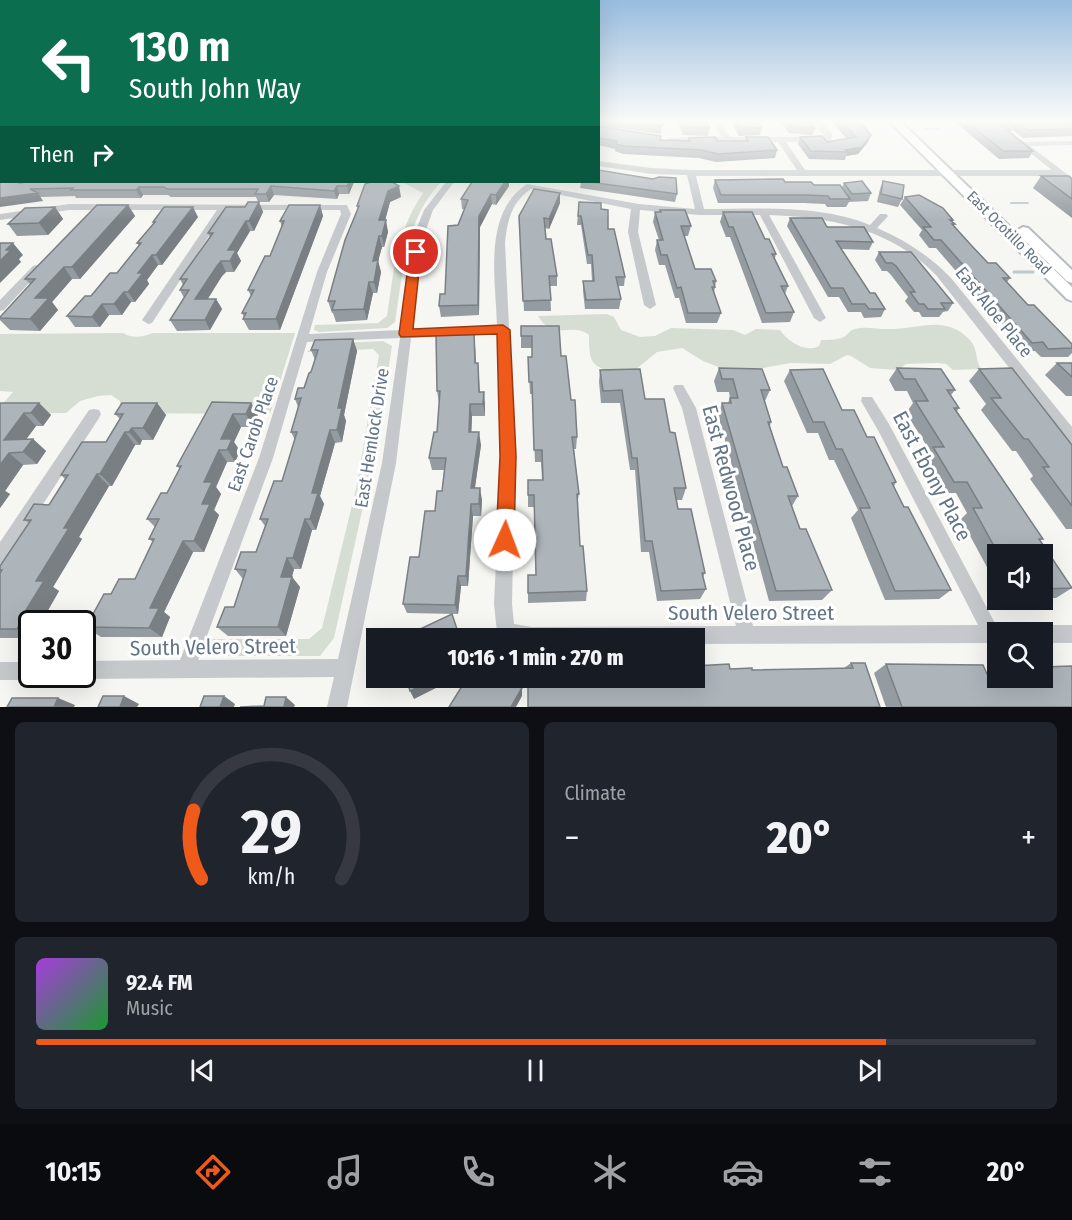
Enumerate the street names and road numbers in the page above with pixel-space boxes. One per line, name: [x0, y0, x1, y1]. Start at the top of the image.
street label: East Ocotillo Road: [963, 187, 1055, 279]
street label: East Aloe Place: [951, 262, 1037, 362]
street label: East Hemlock Drive: [350, 367, 394, 509]
street label: East Carob Place: [223, 373, 283, 495]
street label: East Redwood Place: [696, 402, 766, 574]
street label: East Ebony Place: [887, 407, 977, 545]
street label: South Velero Street: [668, 600, 834, 626]
street label: South Velero Street: [130, 633, 296, 661]

